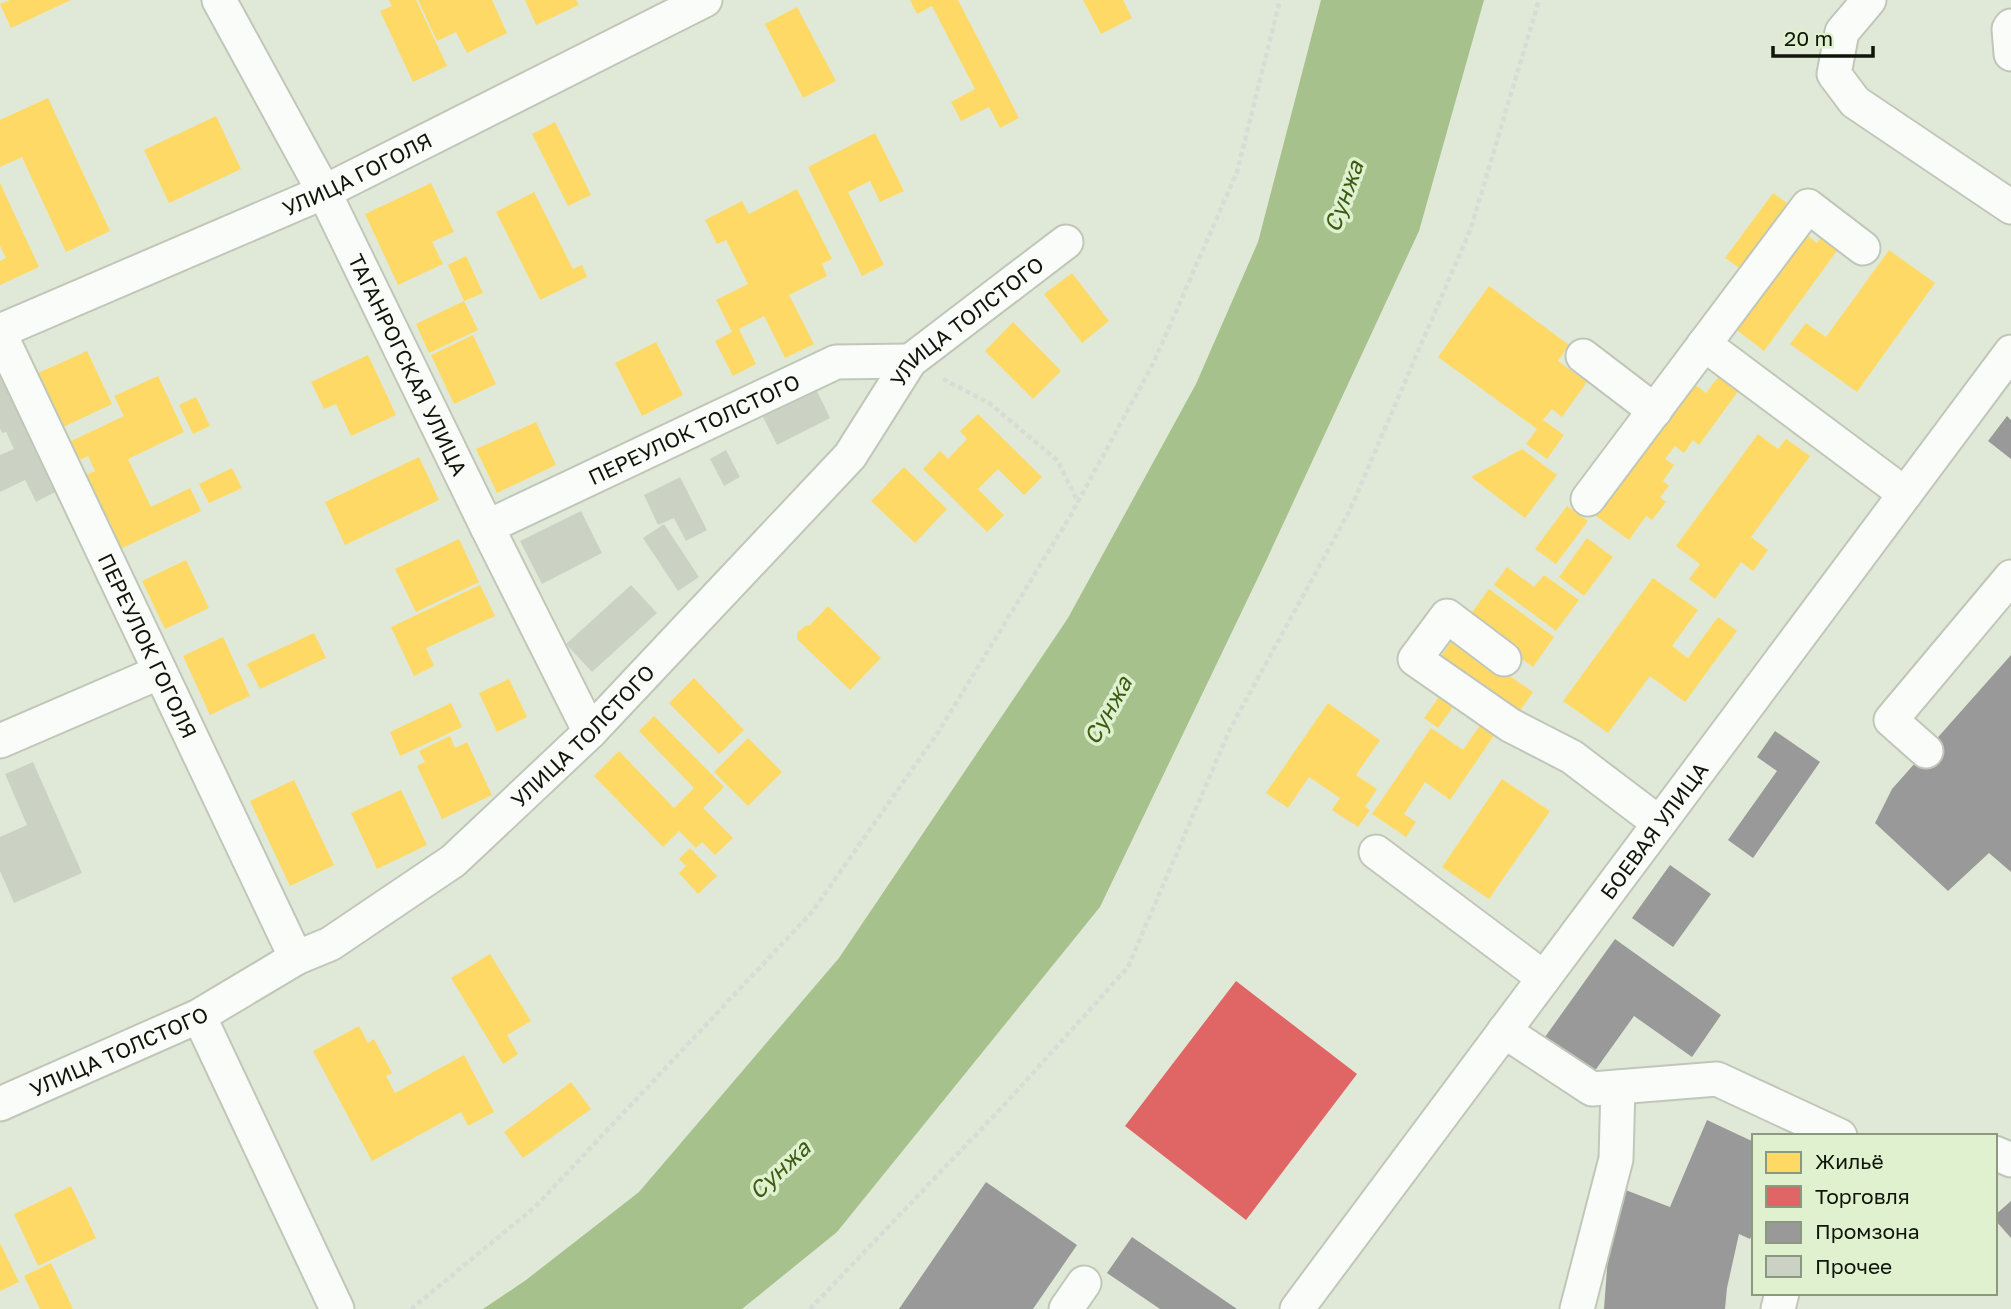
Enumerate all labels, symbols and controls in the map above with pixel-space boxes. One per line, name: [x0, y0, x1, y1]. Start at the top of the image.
scale bar: [1773, 14, 1873, 58]
text: 20 m: [1784, 25, 1833, 51]
street label: УЛИЦА ГОГОЛЯ: [278, 127, 436, 221]
water label: Сунжа: [1317, 156, 1369, 235]
street label: ТАГАНРОГСКАЯ УЛИЦА: [343, 250, 473, 480]
street label: УЛИЦА ТОЛСТОГО: [884, 251, 1049, 391]
street label: ПЕРЕУЛОК ТОЛСТОГО: [584, 368, 804, 490]
street label: ПЕРЕУЛОК ГОГОЛЯ: [93, 549, 203, 742]
street label: УЛИЦА ТОЛСТОГО: [505, 659, 660, 813]
water label: Сунжа: [1077, 670, 1138, 749]
street label: БОЕВАЯ УЛИЦА: [1594, 757, 1714, 904]
street label: УЛИЦА ТОЛСТОГО: [26, 1001, 213, 1102]
water label: Сунжа: [742, 1133, 816, 1204]
legend: [1752, 1134, 1997, 1295]
text: Жильё: [1815, 1148, 1884, 1174]
text: Торговля: [1815, 1183, 1910, 1209]
text: Промзона: [1815, 1218, 1920, 1244]
text: Прочее: [1815, 1253, 1892, 1279]

